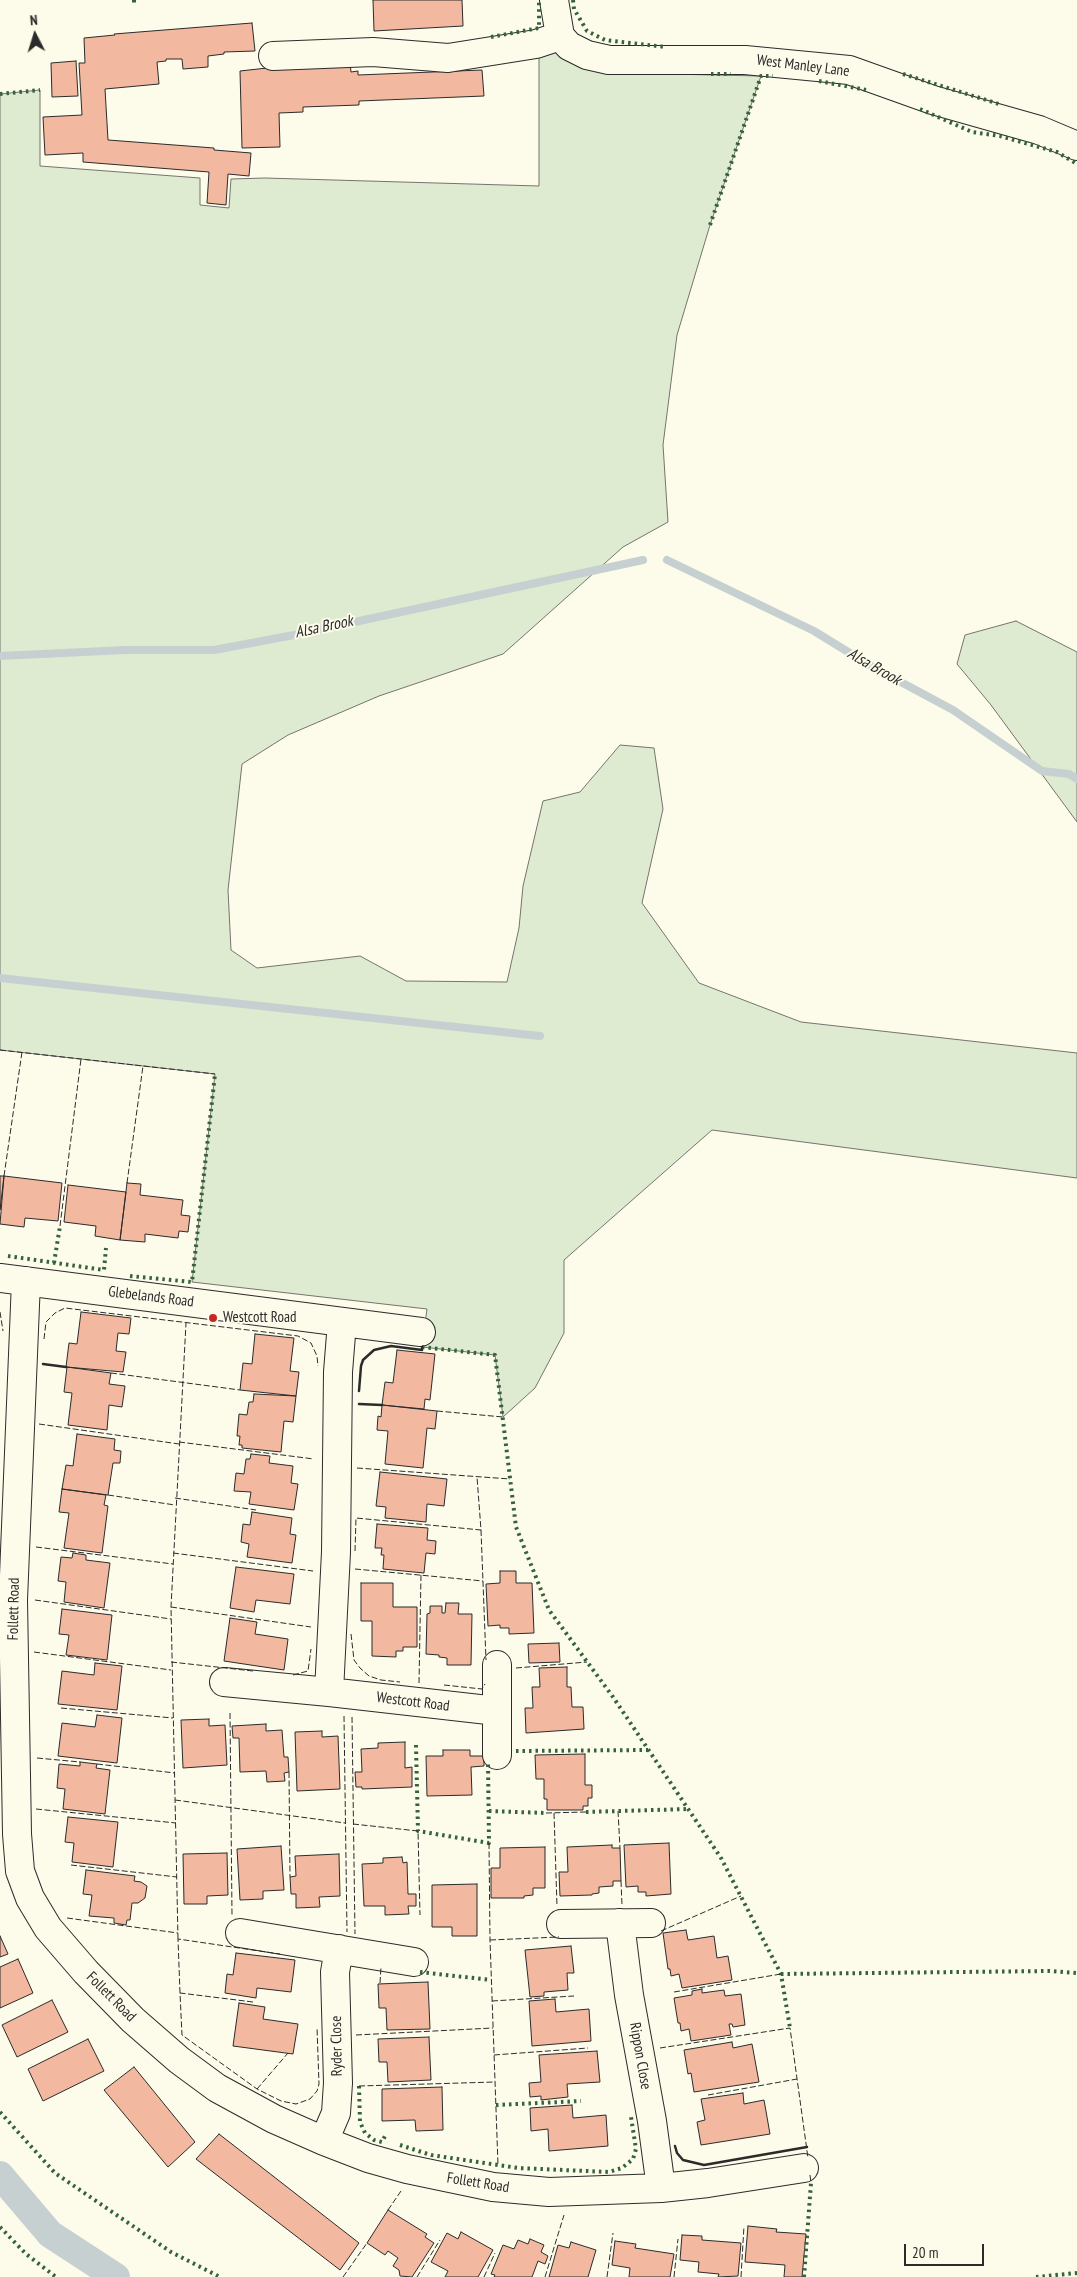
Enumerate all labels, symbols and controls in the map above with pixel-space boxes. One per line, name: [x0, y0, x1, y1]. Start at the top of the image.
north arrow: [10, 10, 60, 60]
text: N: [29, 11, 38, 29]
street label: West Manley Lane: [756, 51, 850, 81]
water label: Alsa Brook: [293, 612, 355, 642]
water label: Alsa Brook: [844, 644, 904, 690]
street label: Glebelands Road: [107, 1283, 195, 1311]
place label: Westcott Road: [223, 1309, 296, 1327]
marker: Westcott Road: [207, 1312, 219, 1324]
street label: Follett Road: [4, 1577, 24, 1641]
street label: Westcott Road: [375, 1689, 451, 1715]
street label: Follett Road: [82, 1968, 140, 2026]
street label: Ryder Close: [327, 2016, 347, 2076]
street label: Rippon Close: [625, 2021, 655, 2091]
street label: Follett Road: [446, 2169, 510, 2197]
scale bar: [907, 2234, 987, 2266]
text: 20 m: [912, 2243, 938, 2262]

